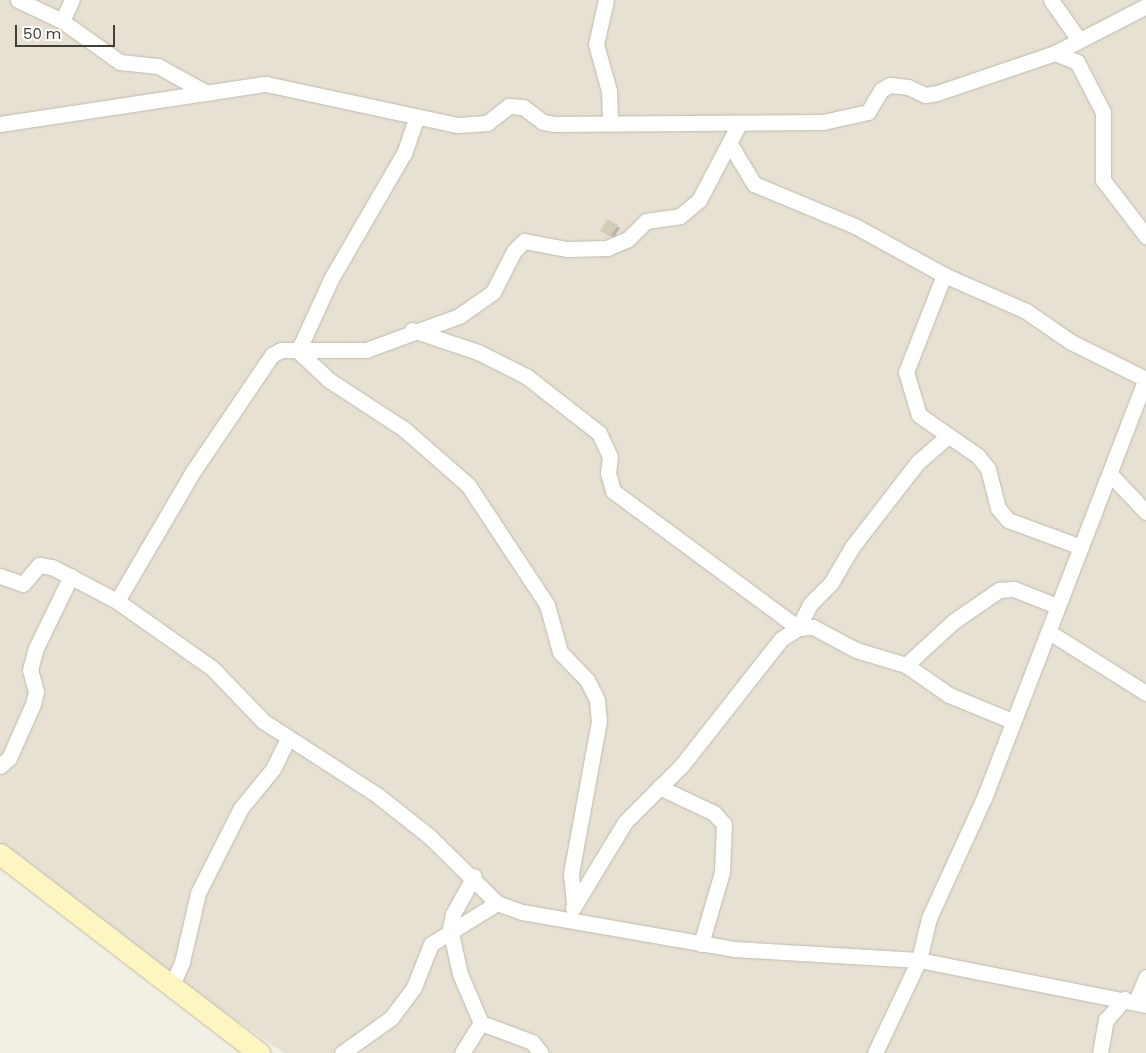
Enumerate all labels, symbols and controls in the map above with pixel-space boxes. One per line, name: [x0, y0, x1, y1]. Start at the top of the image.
scale bar: [18, 15, 118, 47]
text: 50 m: [23, 23, 61, 44]

